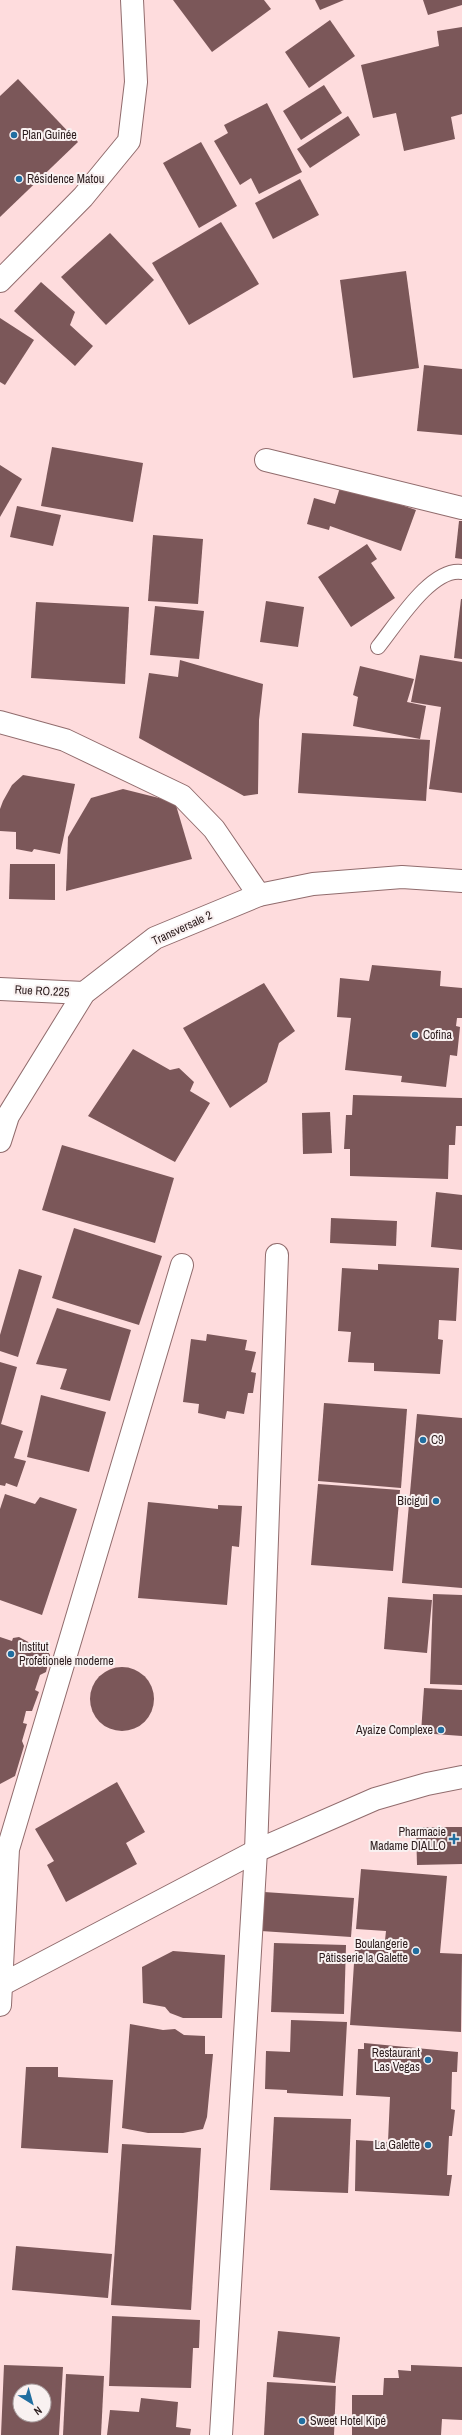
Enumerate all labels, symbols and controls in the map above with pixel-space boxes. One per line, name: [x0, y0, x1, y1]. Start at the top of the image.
place label: Plan Guinée: [22, 127, 77, 143]
marker: Plan Guinée: [9, 130, 19, 140]
place label: Résidence Matou: [27, 171, 104, 187]
marker: Résidence Matou: [14, 174, 24, 184]
street label: Transversale 2: [149, 907, 215, 949]
street label: Rue RO.225: [14, 982, 70, 1000]
place label: Cofina: [423, 1027, 453, 1043]
marker: Cofina: [410, 1030, 420, 1040]
place label: C9: [431, 1432, 444, 1448]
marker: C9: [418, 1435, 428, 1445]
place label: Bicigui: [397, 1493, 428, 1509]
marker: Bicigui: [431, 1496, 441, 1506]
place label: Institut Profetionele moderne: [19, 1639, 114, 1669]
marker: Institut Profetionele moderne: [6, 1649, 16, 1659]
place label: Ayaize Complexe: [355, 1722, 433, 1738]
marker: Ayaize Complexe: [436, 1725, 446, 1735]
place label: Pharmacie Madame DIALLO: [370, 1824, 446, 1854]
marker: Pharmacie Madame DIALLO: [449, 1834, 459, 1844]
place label: Boulangerie Pâtisserie la Galette: [319, 1936, 408, 1966]
marker: Boulangerie Pâtisserie la Galette: [411, 1946, 421, 1956]
place label: Restaurant Las Vegas: [372, 2045, 420, 2075]
marker: Restaurant Las Vegas: [423, 2055, 433, 2065]
place label: La Galette: [375, 2137, 420, 2153]
marker: La Galette: [423, 2140, 433, 2150]
north arrow: [12, 2383, 52, 2423]
text: N: [31, 2403, 45, 2419]
place label: Sweet Hotel Kipé: [310, 2413, 386, 2429]
marker: Sweet Hotel Kipé: [297, 2416, 307, 2426]

